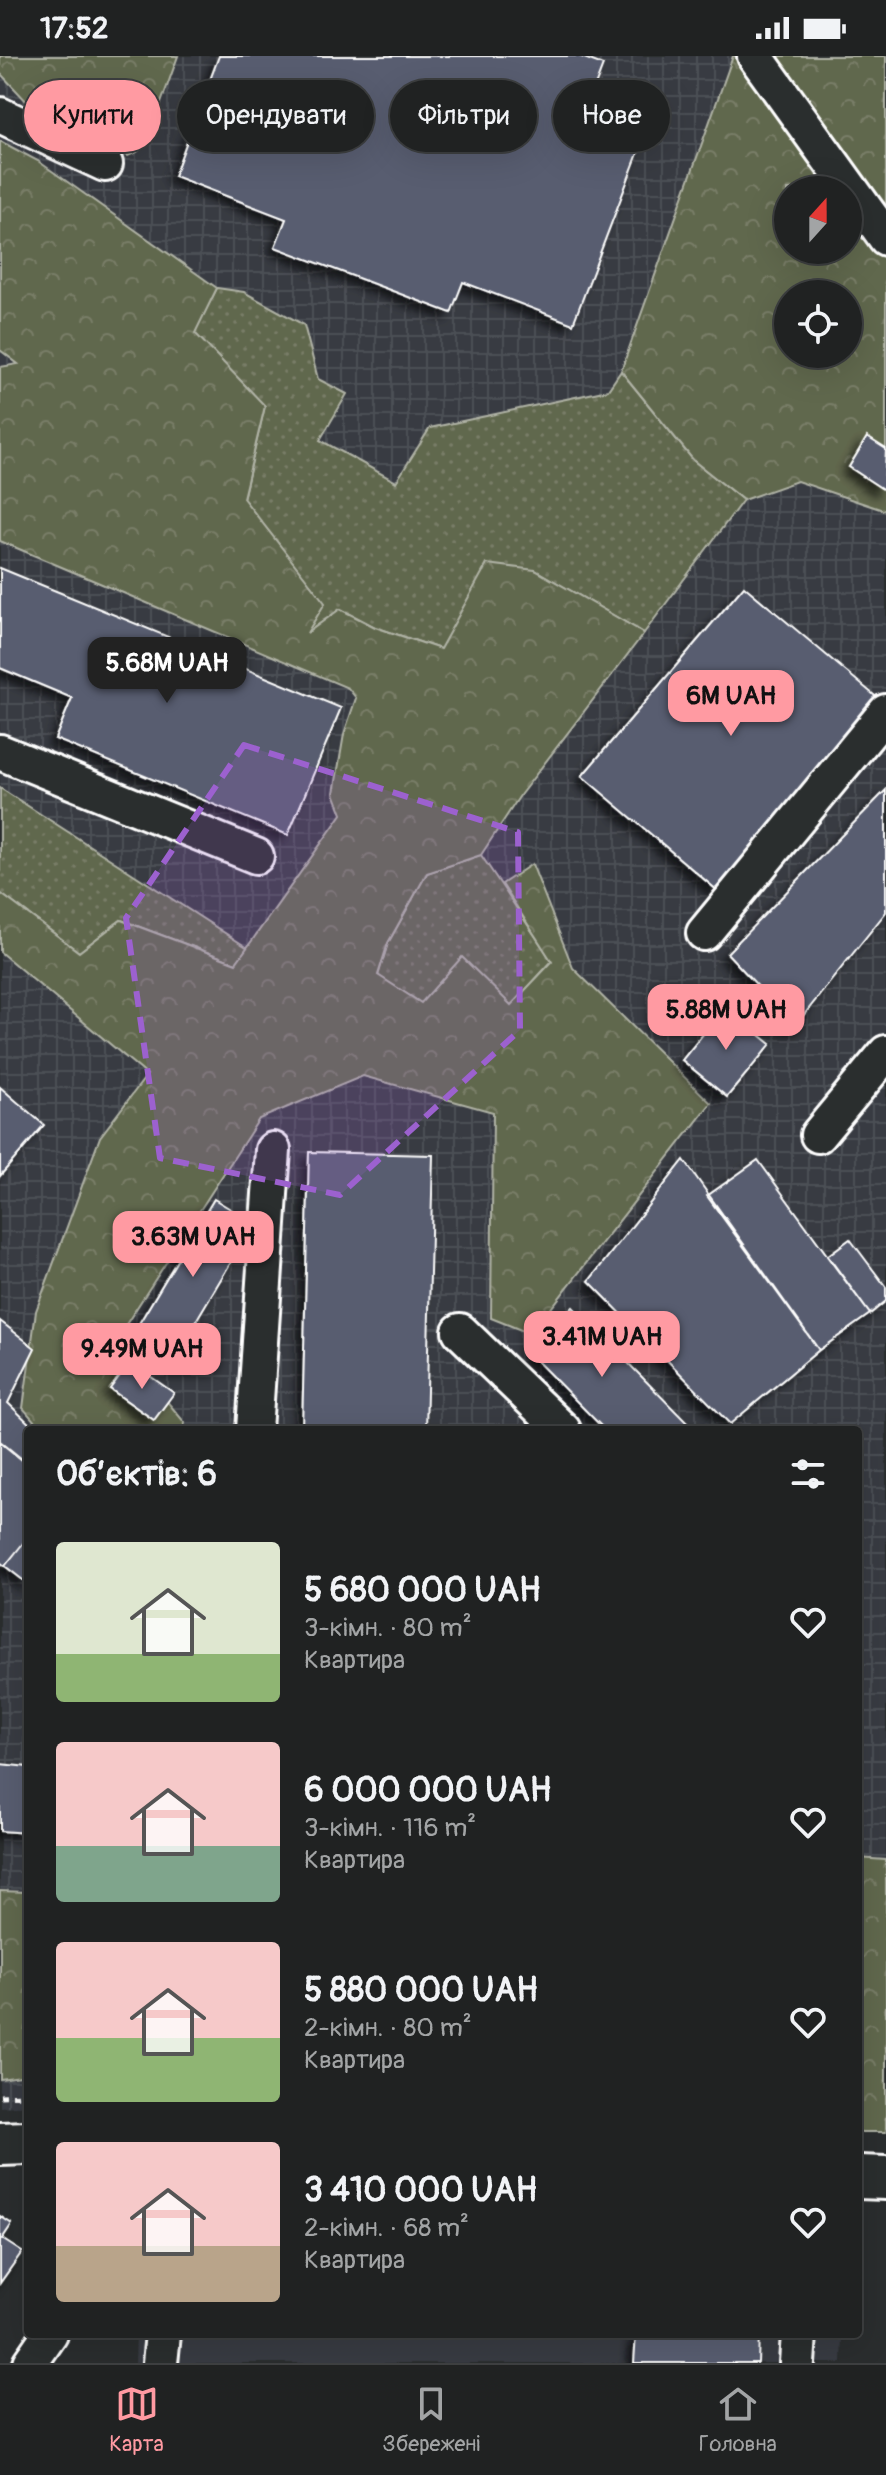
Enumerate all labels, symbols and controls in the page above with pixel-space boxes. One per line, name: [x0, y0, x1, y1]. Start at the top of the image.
text: 17:52: [40, 10, 109, 47]
chip: Купити: [24, 80, 161, 152]
chip: Орендувати: [177, 80, 374, 152]
chip: Фільтри: [390, 80, 537, 152]
chip: Нове: [553, 80, 670, 152]
north arrow: [774, 176, 862, 264]
map controls: [774, 176, 862, 368]
button: locate: [774, 280, 862, 368]
pin: 5.68M UAH: [75, 637, 259, 705]
text: 5.68M UAH: [106, 647, 228, 679]
pin: 6M UAH: [666, 670, 796, 738]
text: 6M UAH: [686, 680, 776, 712]
pin: 5.88M UAH: [634, 984, 818, 1052]
text: 5.88M UAH: [666, 994, 786, 1026]
pin: 3.63M UAH: [101, 1211, 285, 1279]
text: 3.63M UAH: [131, 1221, 255, 1253]
pin: 3.41M UAH: [510, 1311, 694, 1379]
text: 3.41M UAH: [542, 1321, 662, 1353]
pin: 9.49M UAH: [50, 1323, 234, 1391]
text: 9.49M UAH: [81, 1333, 203, 1365]
icon: filters: [786, 1452, 830, 1496]
text: Об’єктів: 6: [56, 1453, 217, 1496]
text: 5 680 000 UAH: [304, 1569, 540, 1612]
icon: home: [120, 1574, 216, 1670]
icon: heart: [786, 1600, 830, 1644]
text: 3-кімн. · 80 m²: [304, 1612, 472, 1644]
text: Квартира: [304, 1644, 405, 1676]
text: 6 000 000 UAH: [304, 1769, 551, 1812]
icon: home: [120, 1774, 216, 1870]
icon: heart: [786, 1800, 830, 1844]
text: 3-кімн. · 116 m²: [304, 1812, 476, 1844]
text: Квартира: [304, 1844, 405, 1876]
text: 5 880 000 UAH: [304, 1969, 538, 2012]
icon: home: [120, 1974, 216, 2070]
icon: heart: [786, 2000, 830, 2044]
text: 2-кімн. · 80 m²: [304, 2012, 472, 2044]
text: Квартира: [304, 2044, 405, 2076]
text: 3 410 000 UAH: [304, 2169, 537, 2212]
icon: home: [120, 2174, 216, 2270]
icon: heart: [786, 2200, 830, 2244]
text: 2-кімн. · 68 m²: [304, 2212, 469, 2244]
text: Квартира: [304, 2244, 405, 2276]
tab: Карта: [109, 2382, 164, 2458]
tab: Збережені: [382, 2382, 480, 2458]
tab: Головна: [699, 2382, 777, 2458]

